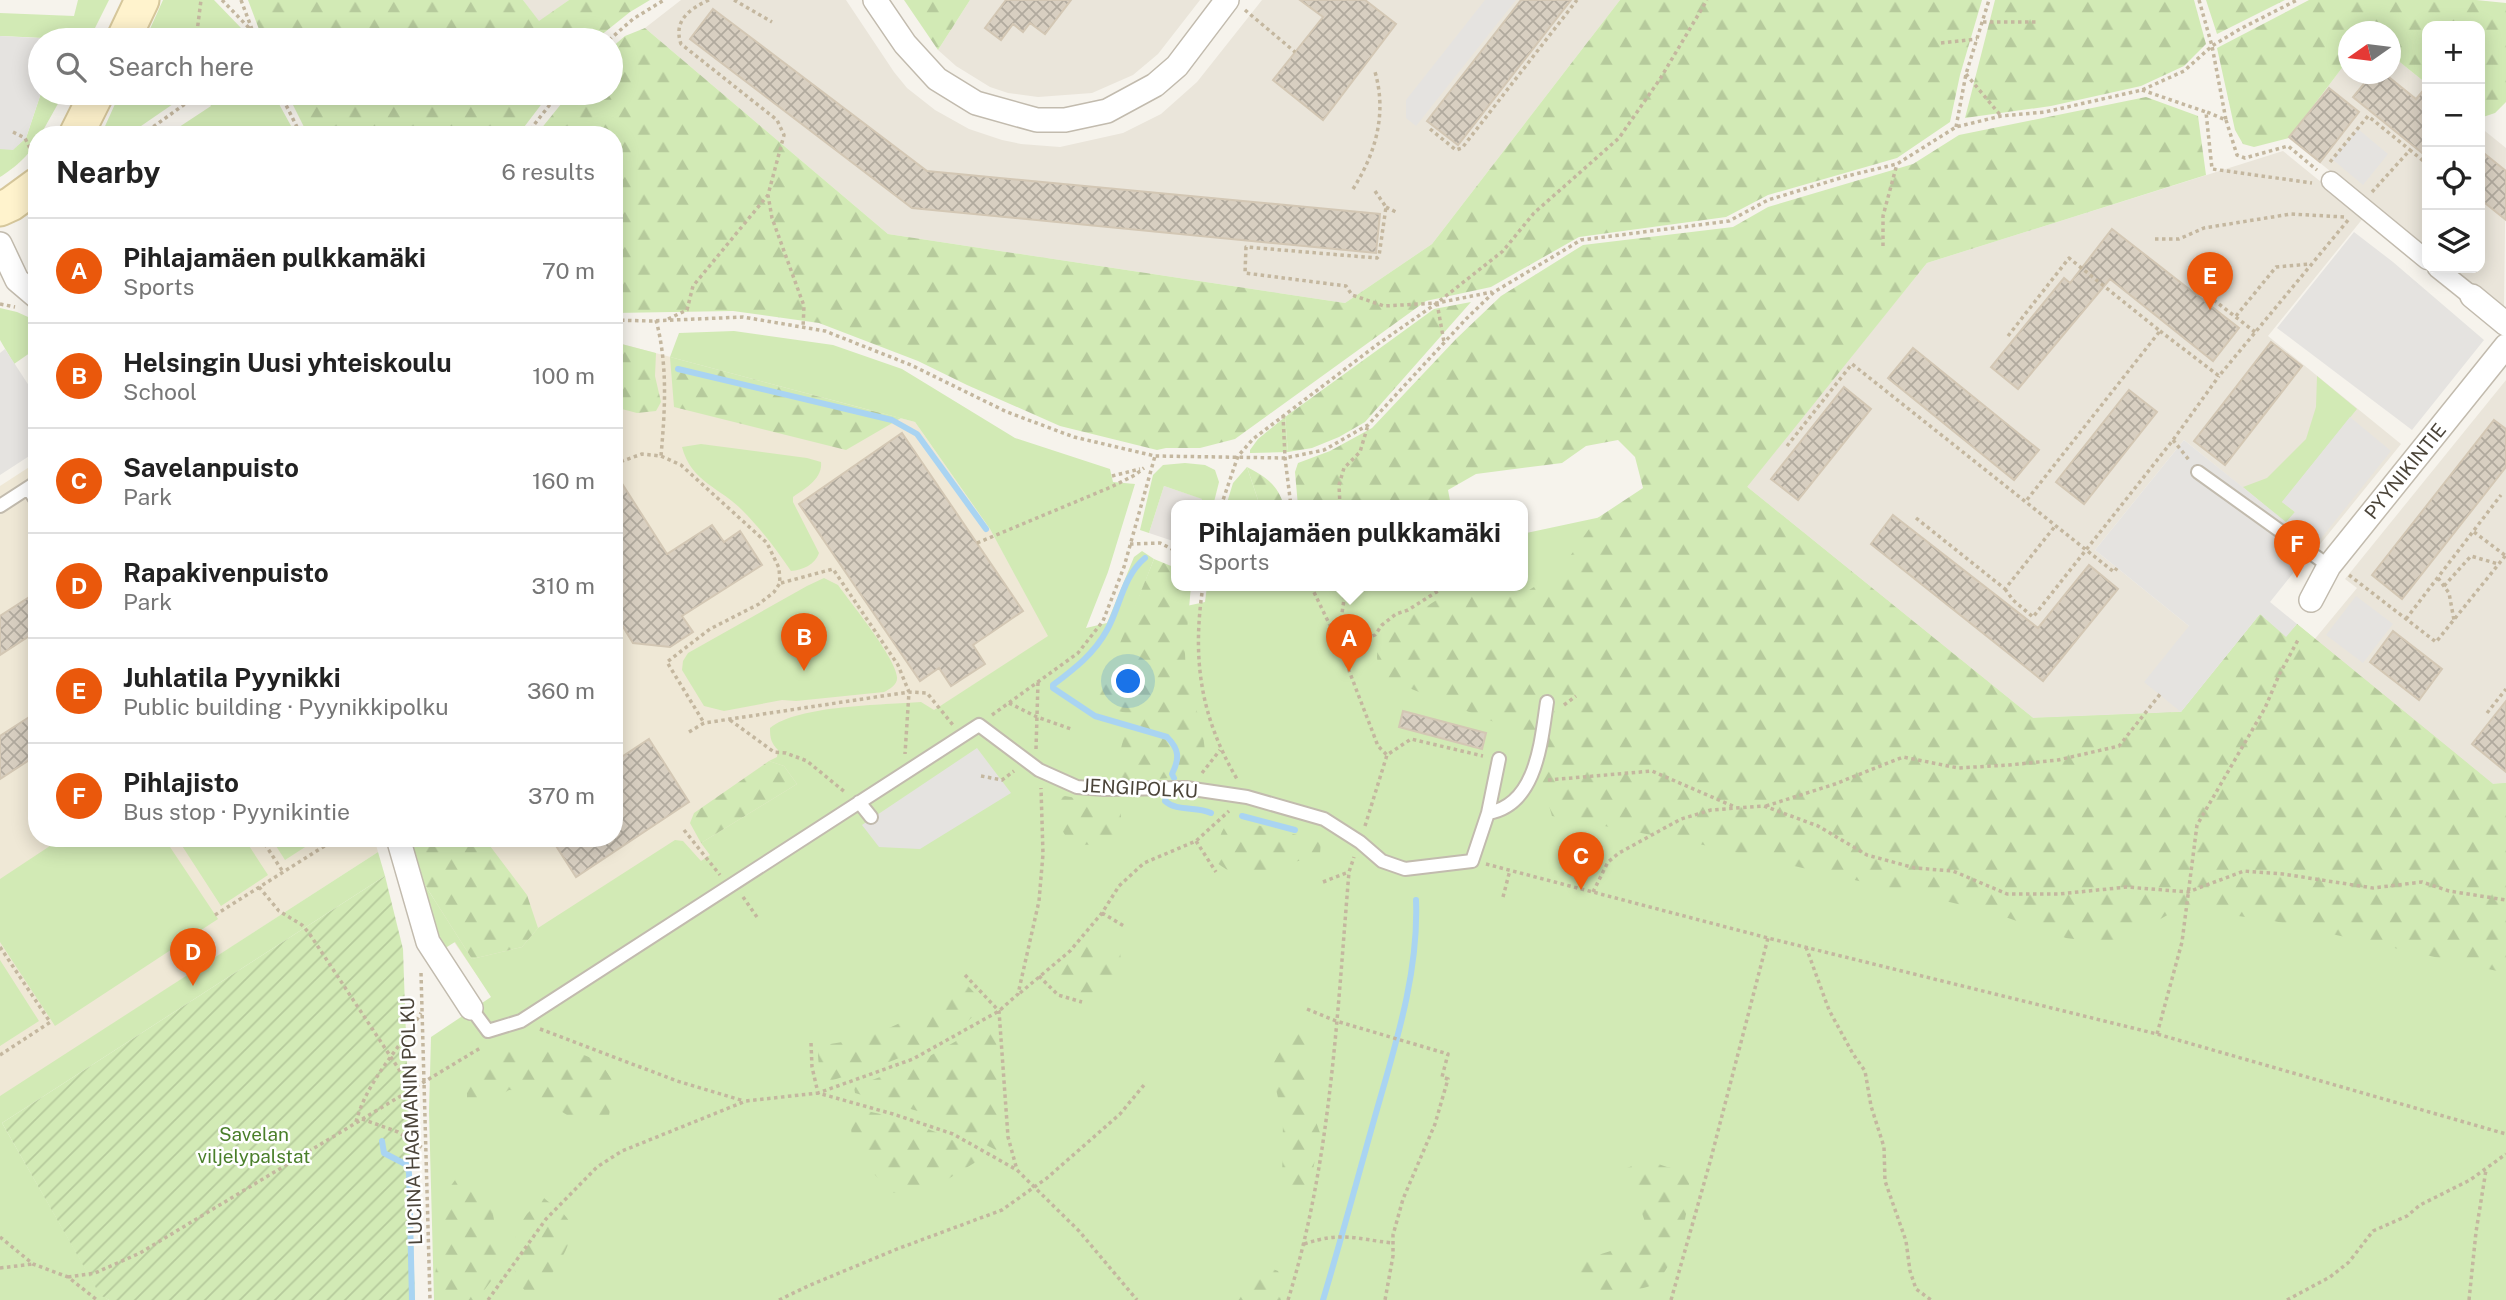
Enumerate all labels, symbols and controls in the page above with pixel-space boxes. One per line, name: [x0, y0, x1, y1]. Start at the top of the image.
north arrow: [2338, 21, 2401, 84]
map controls: [2422, 21, 2485, 273]
button: +: [2422, 21, 2485, 84]
search box: [28, 28, 623, 105]
icon: search: [52, 48, 90, 86]
text: Search here: [108, 51, 254, 82]
button: −: [2422, 84, 2485, 147]
button: locate: [2422, 147, 2485, 210]
text: Nearby: [56, 154, 160, 190]
text: 6 results: [502, 158, 595, 185]
button: layers: [2422, 210, 2485, 273]
text: Pihlajamäen pulkkamäki: [123, 242, 426, 273]
pin: E: [2187, 252, 2233, 310]
text: A: [71, 257, 87, 284]
text: 70 m: [542, 257, 595, 284]
text: Sports: [123, 273, 194, 300]
text: Helsingin Uusi yhteiskoulu: [123, 347, 452, 378]
text: B: [71, 362, 87, 389]
text: 100 m: [532, 362, 595, 389]
text: School: [123, 378, 197, 405]
street label: PYYNIKINTIE: [2360, 419, 2450, 523]
text: Savelanpuisto: [123, 452, 299, 483]
text: C: [71, 467, 87, 494]
text: 160 m: [532, 467, 595, 494]
text: Park: [123, 483, 172, 510]
popup: [1171, 500, 1528, 591]
text: Pihlajamäen pulkkamäki: [1198, 517, 1501, 548]
pin: F: [2274, 520, 2320, 578]
text: Sports: [1198, 548, 1269, 575]
text: Rapakivenpuisto: [123, 557, 329, 588]
text: D: [71, 572, 87, 599]
text: 310 m: [532, 572, 595, 599]
text: Park: [123, 588, 172, 615]
pin: B: [781, 613, 827, 671]
pin: A: [1326, 614, 1372, 672]
text: Juhlatila Pyynikki: [123, 662, 341, 693]
your location: [1111, 664, 1145, 698]
text: E: [72, 677, 86, 704]
text: 360 m: [527, 677, 595, 704]
text: Public building · Pyynikkipolku: [123, 693, 449, 720]
text: Pihlajisto: [123, 767, 239, 798]
street label: JENGIPOLKU: [1082, 774, 1198, 802]
text: F: [72, 782, 86, 809]
text: 370 m: [528, 782, 595, 809]
text: Bus stop · Pyynikintie: [123, 798, 350, 825]
pin: C: [1558, 832, 1604, 890]
pin: D: [170, 928, 216, 986]
street label: LUCINA HAGMANIN POLKU: [396, 997, 426, 1245]
park label: Savelan viljelypalstat: [198, 1123, 310, 1167]

